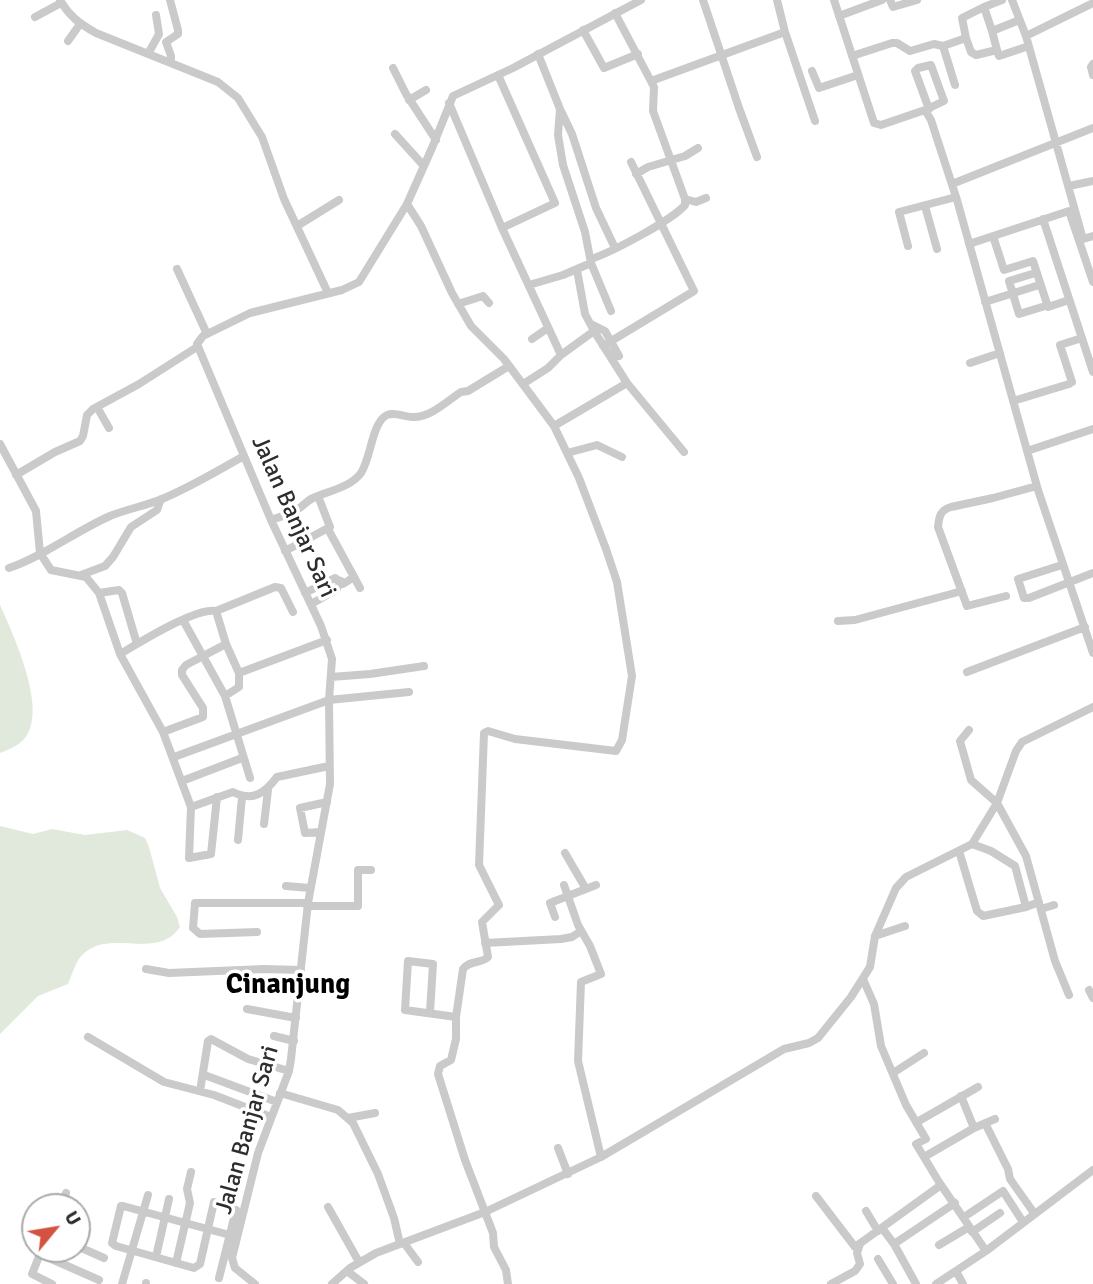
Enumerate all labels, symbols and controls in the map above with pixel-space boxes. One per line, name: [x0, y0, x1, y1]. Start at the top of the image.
street label: Jalan Banjar Sari: [244, 432, 342, 602]
district label: Cinanjung: [226, 969, 350, 1003]
street label: Jalan Banjar Sari: [210, 1042, 286, 1218]
north arrow: [21, 1193, 91, 1263]
text: U: [59, 1207, 86, 1230]

